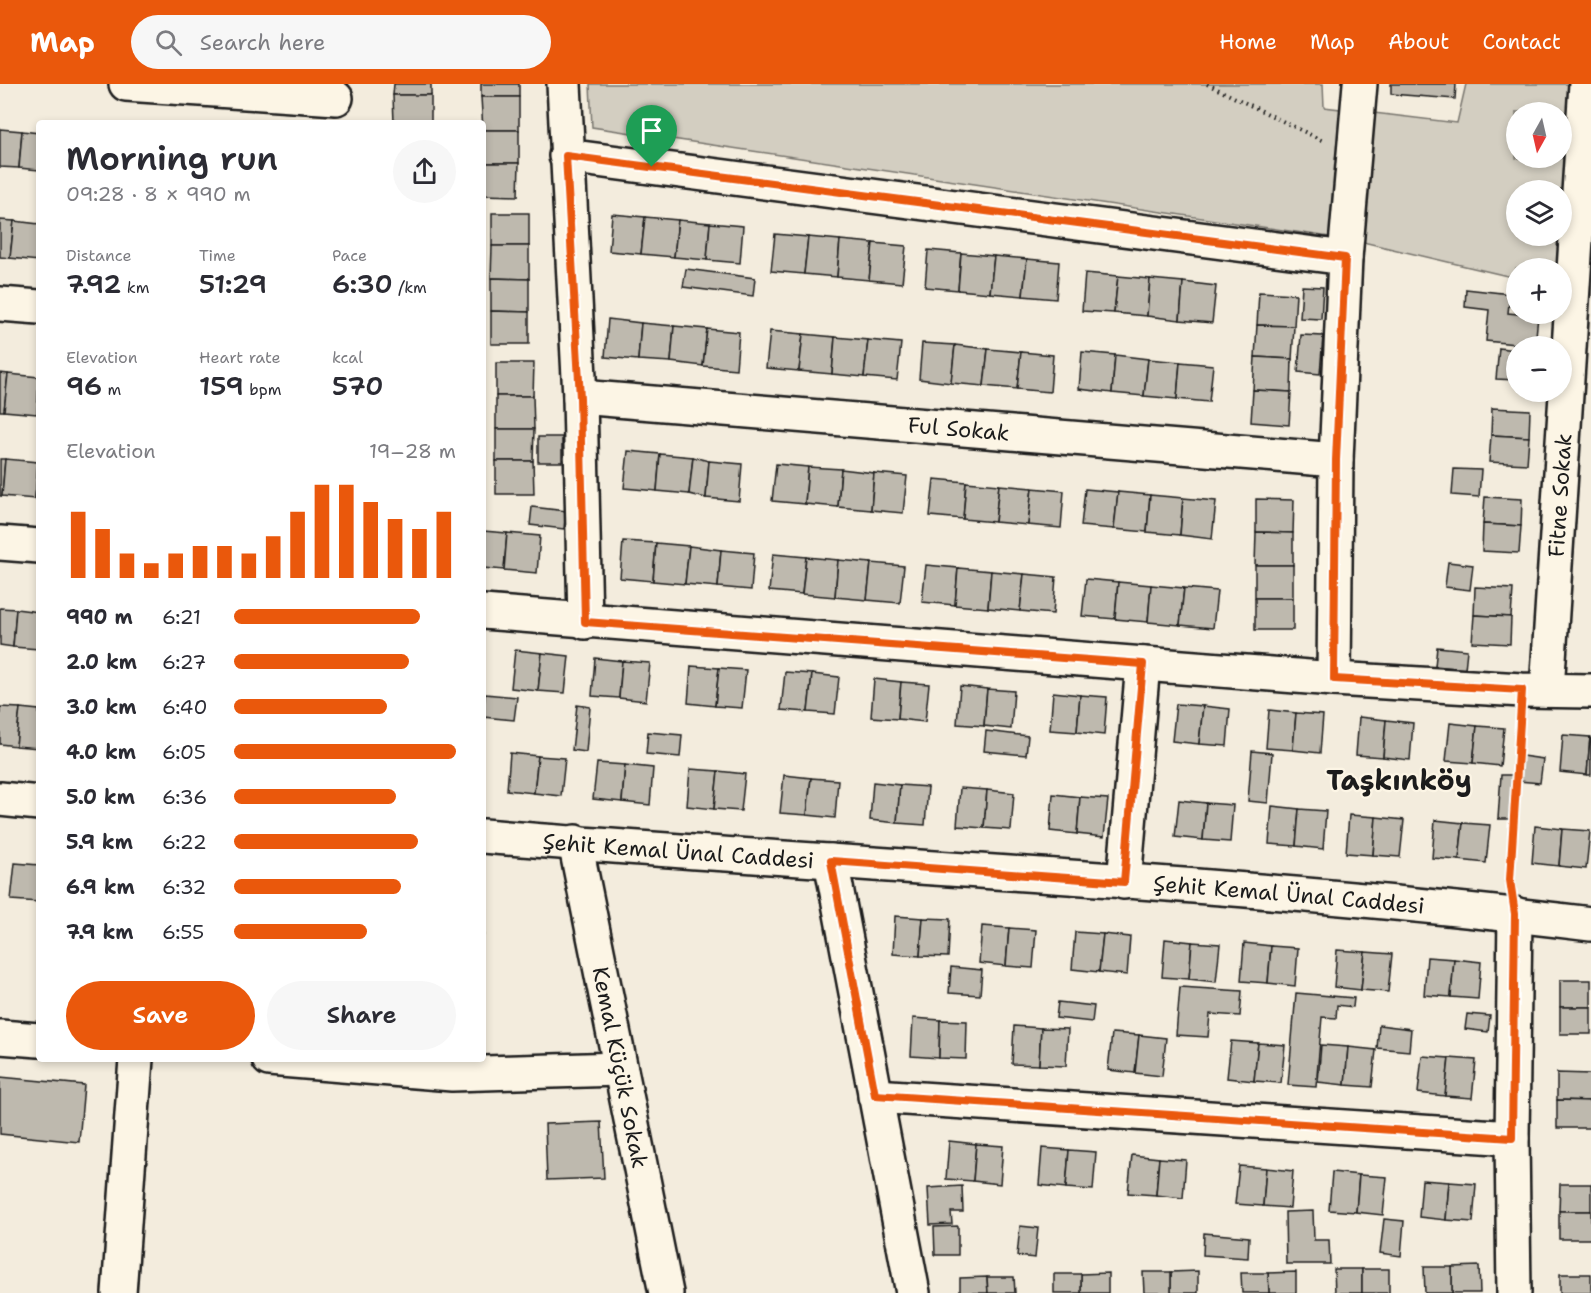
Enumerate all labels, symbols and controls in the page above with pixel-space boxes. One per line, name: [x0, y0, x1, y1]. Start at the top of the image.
search box: [131, 15, 551, 69]
text: Map: [30, 23, 95, 61]
icon: search: [152, 26, 185, 59]
text: Search here: [200, 28, 325, 57]
text: Home: [1219, 28, 1277, 56]
text: Map: [1310, 28, 1355, 56]
text: About: [1388, 28, 1449, 56]
text: Contact: [1482, 28, 1561, 56]
north arrow: [1506, 102, 1572, 168]
map controls: [1506, 102, 1572, 402]
pin: [626, 105, 677, 167]
icon: arrive: [635, 114, 668, 147]
text: Morning run: [66, 136, 278, 181]
button: share: [393, 140, 456, 203]
button: layers: [1506, 180, 1572, 246]
text: 09:28 · 8 × 990 m: [66, 181, 251, 207]
text: Distance: [66, 245, 132, 266]
text: Time: [199, 245, 236, 266]
text: Pace: [332, 245, 367, 266]
button: +: [1506, 258, 1572, 324]
text: 7.92: [66, 266, 121, 301]
text: 51:29: [199, 266, 267, 301]
text: 6:30: [332, 266, 393, 301]
text: km: [121, 277, 149, 298]
text: /km: [393, 277, 427, 298]
button: −: [1506, 336, 1572, 402]
text: Elevation: [66, 347, 138, 368]
text: Heart rate: [199, 347, 281, 368]
text: kcal: [332, 347, 363, 368]
text: 96: [66, 368, 102, 403]
text: 159: [199, 368, 244, 403]
text: 570: [332, 368, 384, 403]
text: m: [102, 379, 121, 400]
text: bpm: [244, 379, 281, 400]
street label: Ful Sokak: [907, 410, 1011, 447]
street label: Fitne Sokak: [1541, 433, 1578, 558]
text: Elevation: [66, 438, 156, 464]
text: 19–28 m: [369, 438, 456, 464]
text: 990 m: [66, 604, 133, 630]
text: 6:21: [162, 604, 201, 630]
text: 2.0 km: [66, 649, 137, 675]
text: 6:27: [162, 649, 206, 675]
text: 3.0 km: [66, 694, 137, 720]
text: 6:40: [162, 694, 207, 720]
text: 4.0 km: [66, 739, 136, 765]
text: 6:05: [162, 739, 206, 765]
district label: Taşkınköy: [1326, 761, 1472, 799]
text: 5.0 km: [66, 784, 135, 810]
text: 6:36: [162, 784, 207, 810]
street label: Şehit Kemal Ünal Caddesi: [542, 826, 815, 875]
text: 5.9 km: [66, 829, 133, 855]
text: 6:22: [162, 829, 207, 855]
street label: Şehit Kemal Ünal Caddesi: [1152, 868, 1426, 920]
text: 6.9 km: [66, 874, 135, 900]
text: 6:32: [162, 874, 206, 900]
text: 7.9 km: [66, 919, 134, 945]
text: 6:55: [162, 919, 204, 945]
street label: Kemal Küçük Sokak: [586, 964, 655, 1171]
button: Save: [66, 981, 255, 1050]
button: Share: [267, 981, 456, 1050]

